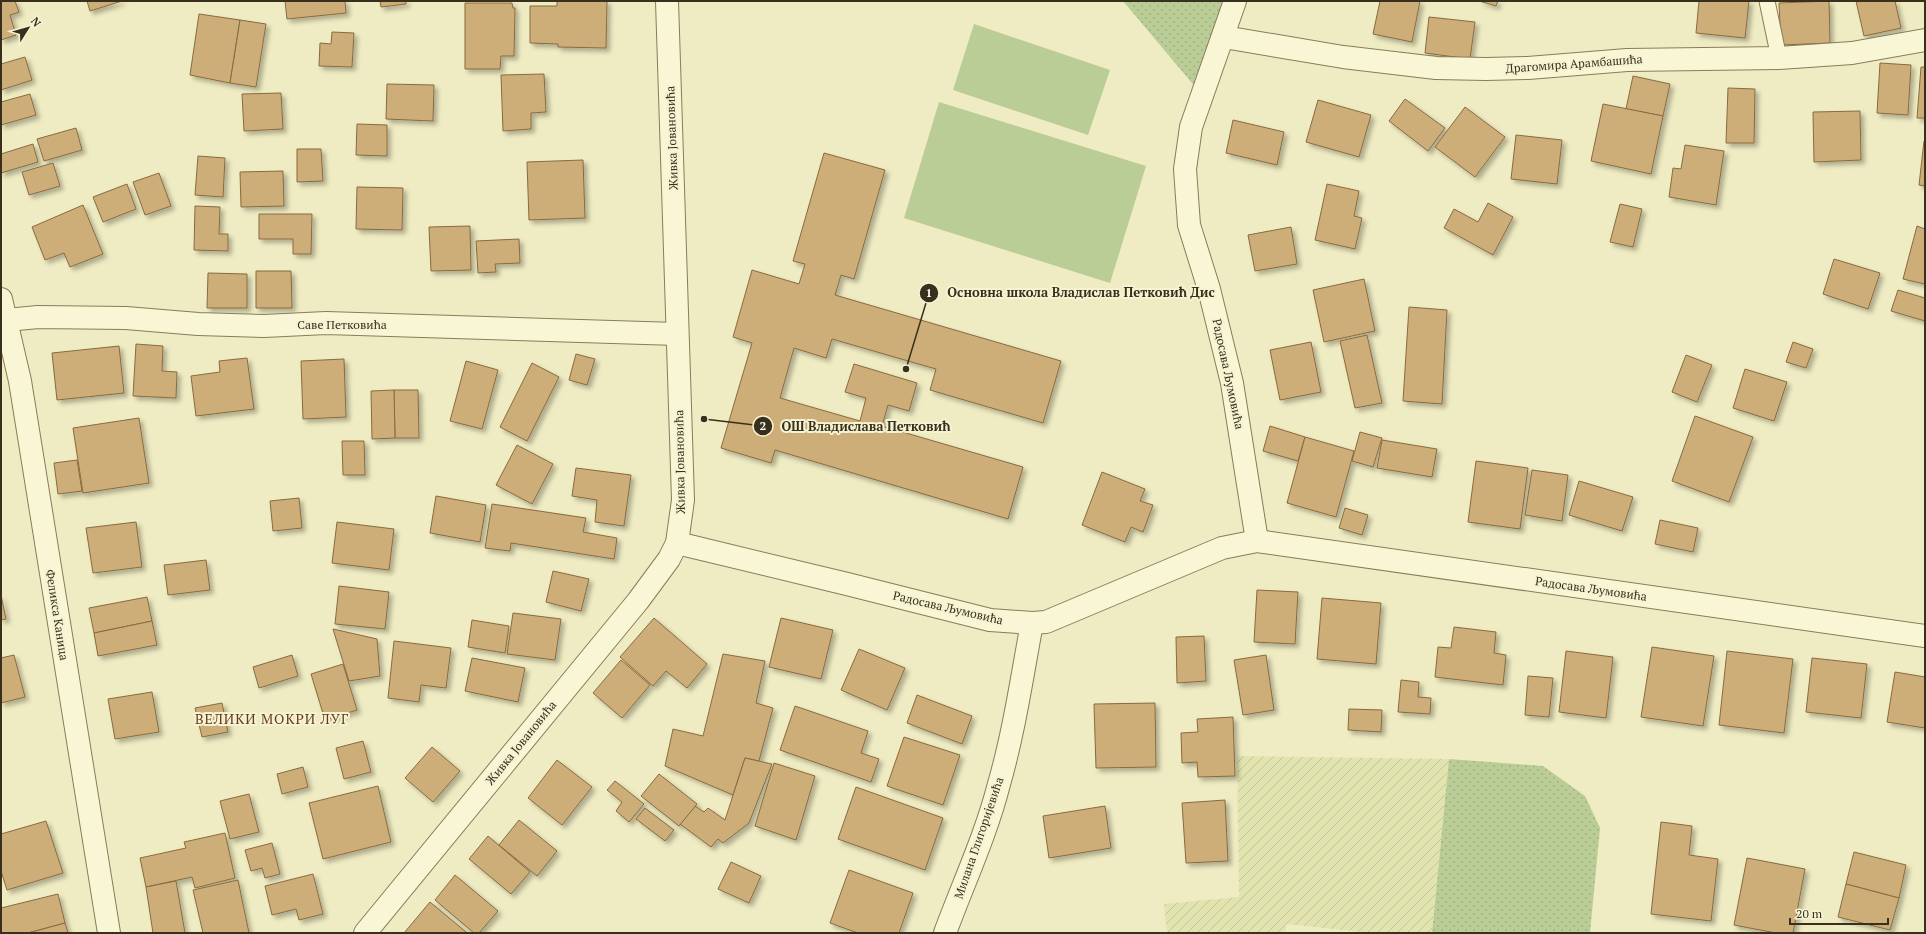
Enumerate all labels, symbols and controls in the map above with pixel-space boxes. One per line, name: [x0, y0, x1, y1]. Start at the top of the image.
north arrow: [8, 8, 48, 48]
text: N: [28, 14, 44, 30]
street label: Драгомира Арамбашића: [1505, 51, 1643, 76]
street label: Живка Јовановића: [662, 86, 681, 190]
callout: Основна школа Владислав Петковић Дис: [919, 280, 1223, 305]
text: Основна школа Владислав Петковић Дис: [947, 283, 1215, 301]
text: 1: [926, 285, 932, 300]
street label: Саве Петковића: [297, 317, 387, 332]
street label: Радосава Љумовића: [1209, 317, 1248, 431]
street label: Живка Јовановића: [671, 410, 688, 514]
callout: ОШ Владислава Петковић: [753, 414, 958, 439]
text: ОШ Владислава Петковић: [782, 417, 951, 435]
text: 2: [760, 418, 767, 433]
street label: Феликса Каница: [43, 568, 72, 662]
street label: Радосава Љумовића: [1534, 573, 1648, 604]
street label: Радосава Љумовића: [892, 588, 1005, 627]
street label: Живка Јовановића: [482, 697, 559, 788]
district label: ВЕЛИКИ МОКРИ ЛУГ: [195, 709, 349, 728]
street label: Милана Глигоријевића: [951, 775, 1006, 901]
scale bar: [1790, 900, 1888, 926]
text: 20 m: [1796, 906, 1823, 921]

